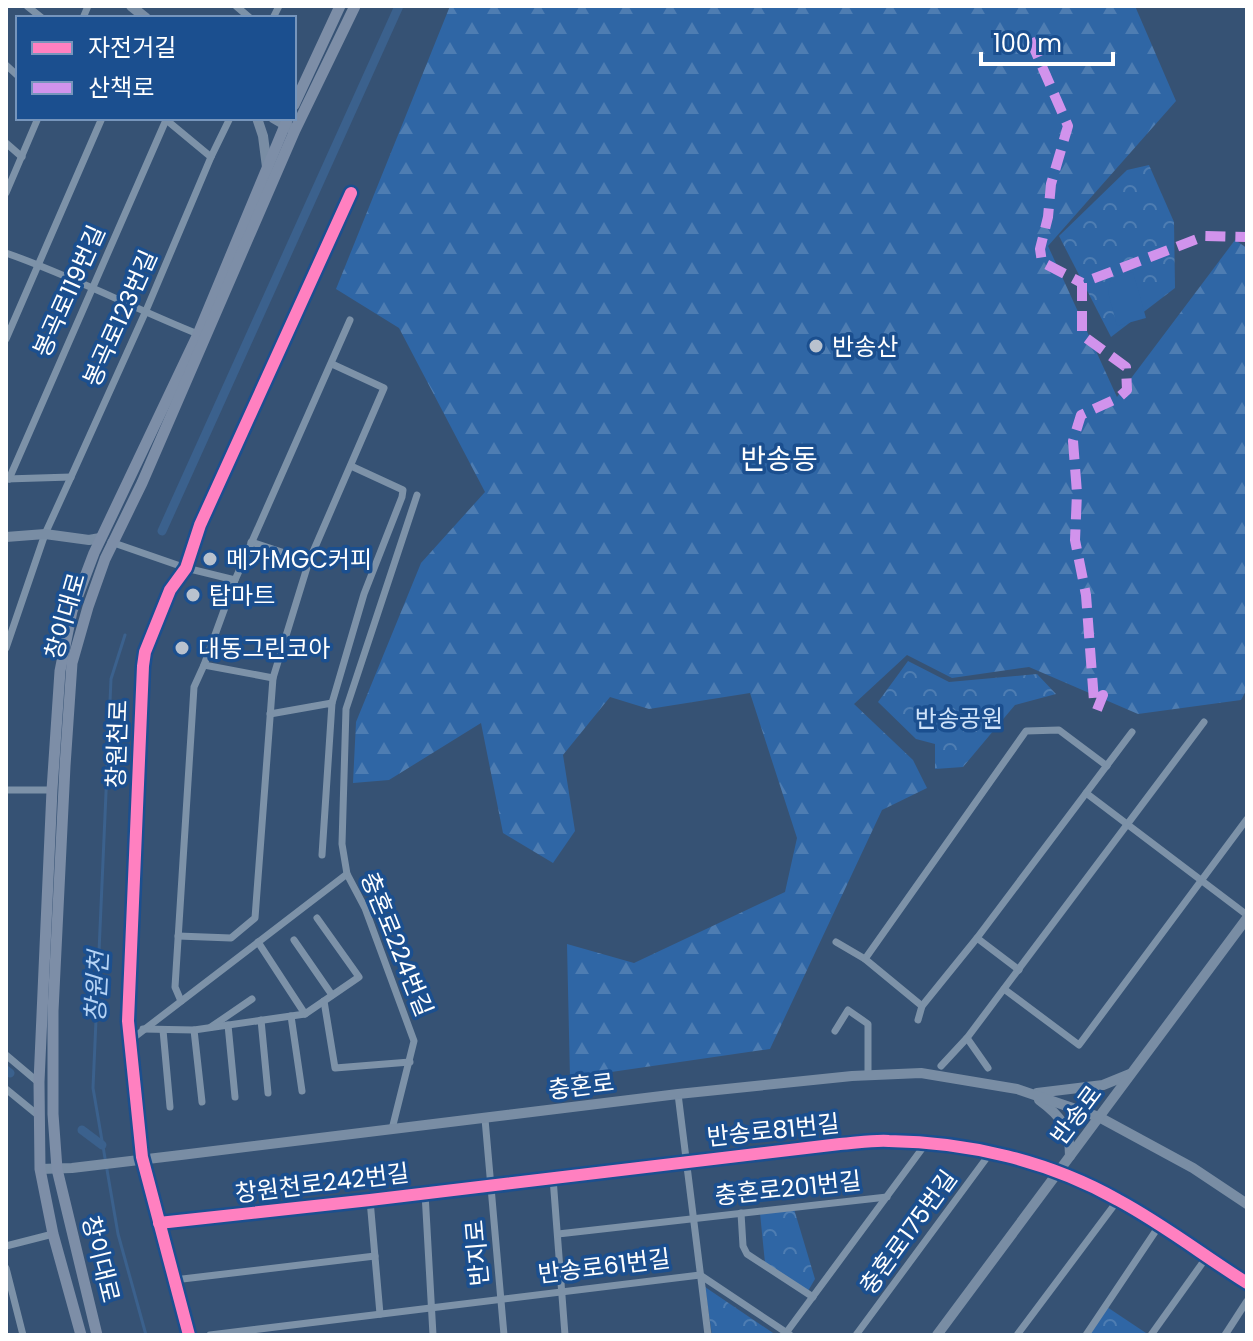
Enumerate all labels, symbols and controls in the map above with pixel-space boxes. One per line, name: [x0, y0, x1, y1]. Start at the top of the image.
legend: [16, 16, 296, 120]
scale bar: [981, 16, 1113, 66]
text: 100 m: [993, 27, 1062, 60]
text: 자전거길: [88, 31, 176, 64]
text: 산책로: [88, 71, 154, 104]
street label: 봉곡로119번길: [25, 220, 113, 362]
street label: 봉곡로123번길: [75, 245, 165, 391]
place label: 반송산: [832, 330, 898, 363]
marker: 반송산: [807, 337, 825, 355]
district label: 반송동: [740, 440, 818, 479]
place label: 메가MGC커피: [226, 543, 372, 576]
marker: 메가MGC커피: [201, 550, 219, 568]
street label: 창이대로: [37, 569, 93, 663]
place label: 탑마트: [209, 579, 275, 612]
marker: 탑마트: [184, 586, 202, 604]
place label: 대동그린코아: [198, 632, 330, 665]
marker: 대동그린코아: [173, 639, 191, 657]
street label: 창원천로: [99, 699, 135, 789]
park label: 반송공원: [915, 702, 1003, 735]
street label: 충혼로224번길: [353, 867, 441, 1021]
water label: 창원천: [77, 947, 117, 1024]
street label: 충혼로: [546, 1066, 616, 1106]
street label: 반송로: [1043, 1079, 1109, 1151]
street label: 반송로81번길: [705, 1107, 841, 1153]
street label: 창원천로242번길: [233, 1156, 411, 1210]
street label: 충혼로175번길: [852, 1163, 964, 1301]
street label: 충혼로201번길: [713, 1164, 863, 1212]
street label: 창이대로: [74, 1212, 128, 1306]
street label: 반지로: [458, 1219, 496, 1287]
street label: 반송로61번길: [536, 1241, 672, 1291]

